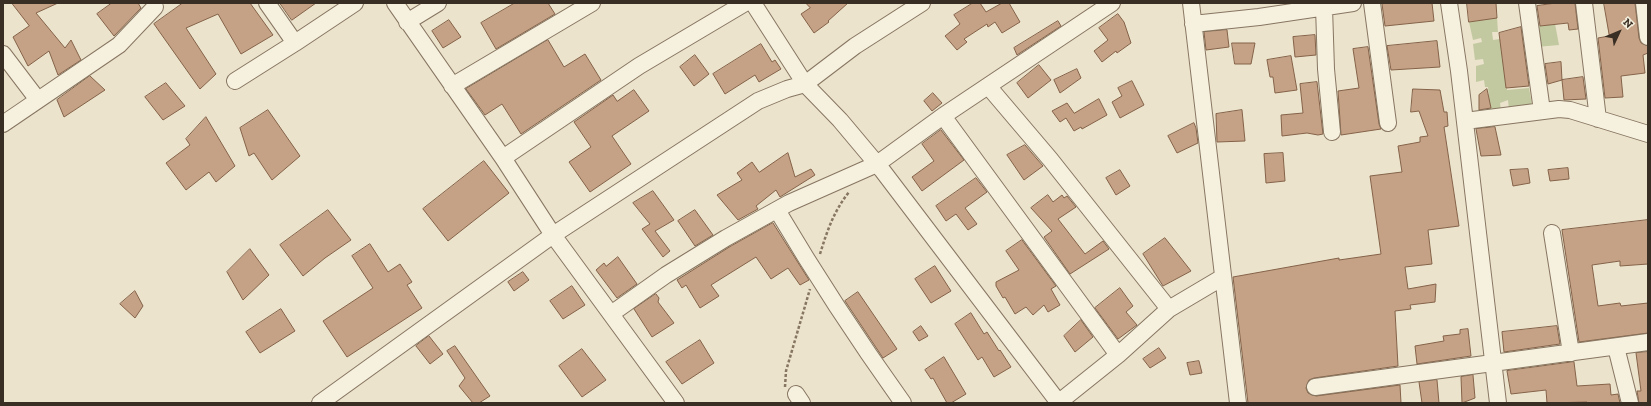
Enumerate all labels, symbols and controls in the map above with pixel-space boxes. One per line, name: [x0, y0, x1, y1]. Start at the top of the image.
north arrow: [1599, 12, 1639, 52]
text: N: [1620, 16, 1636, 31]

